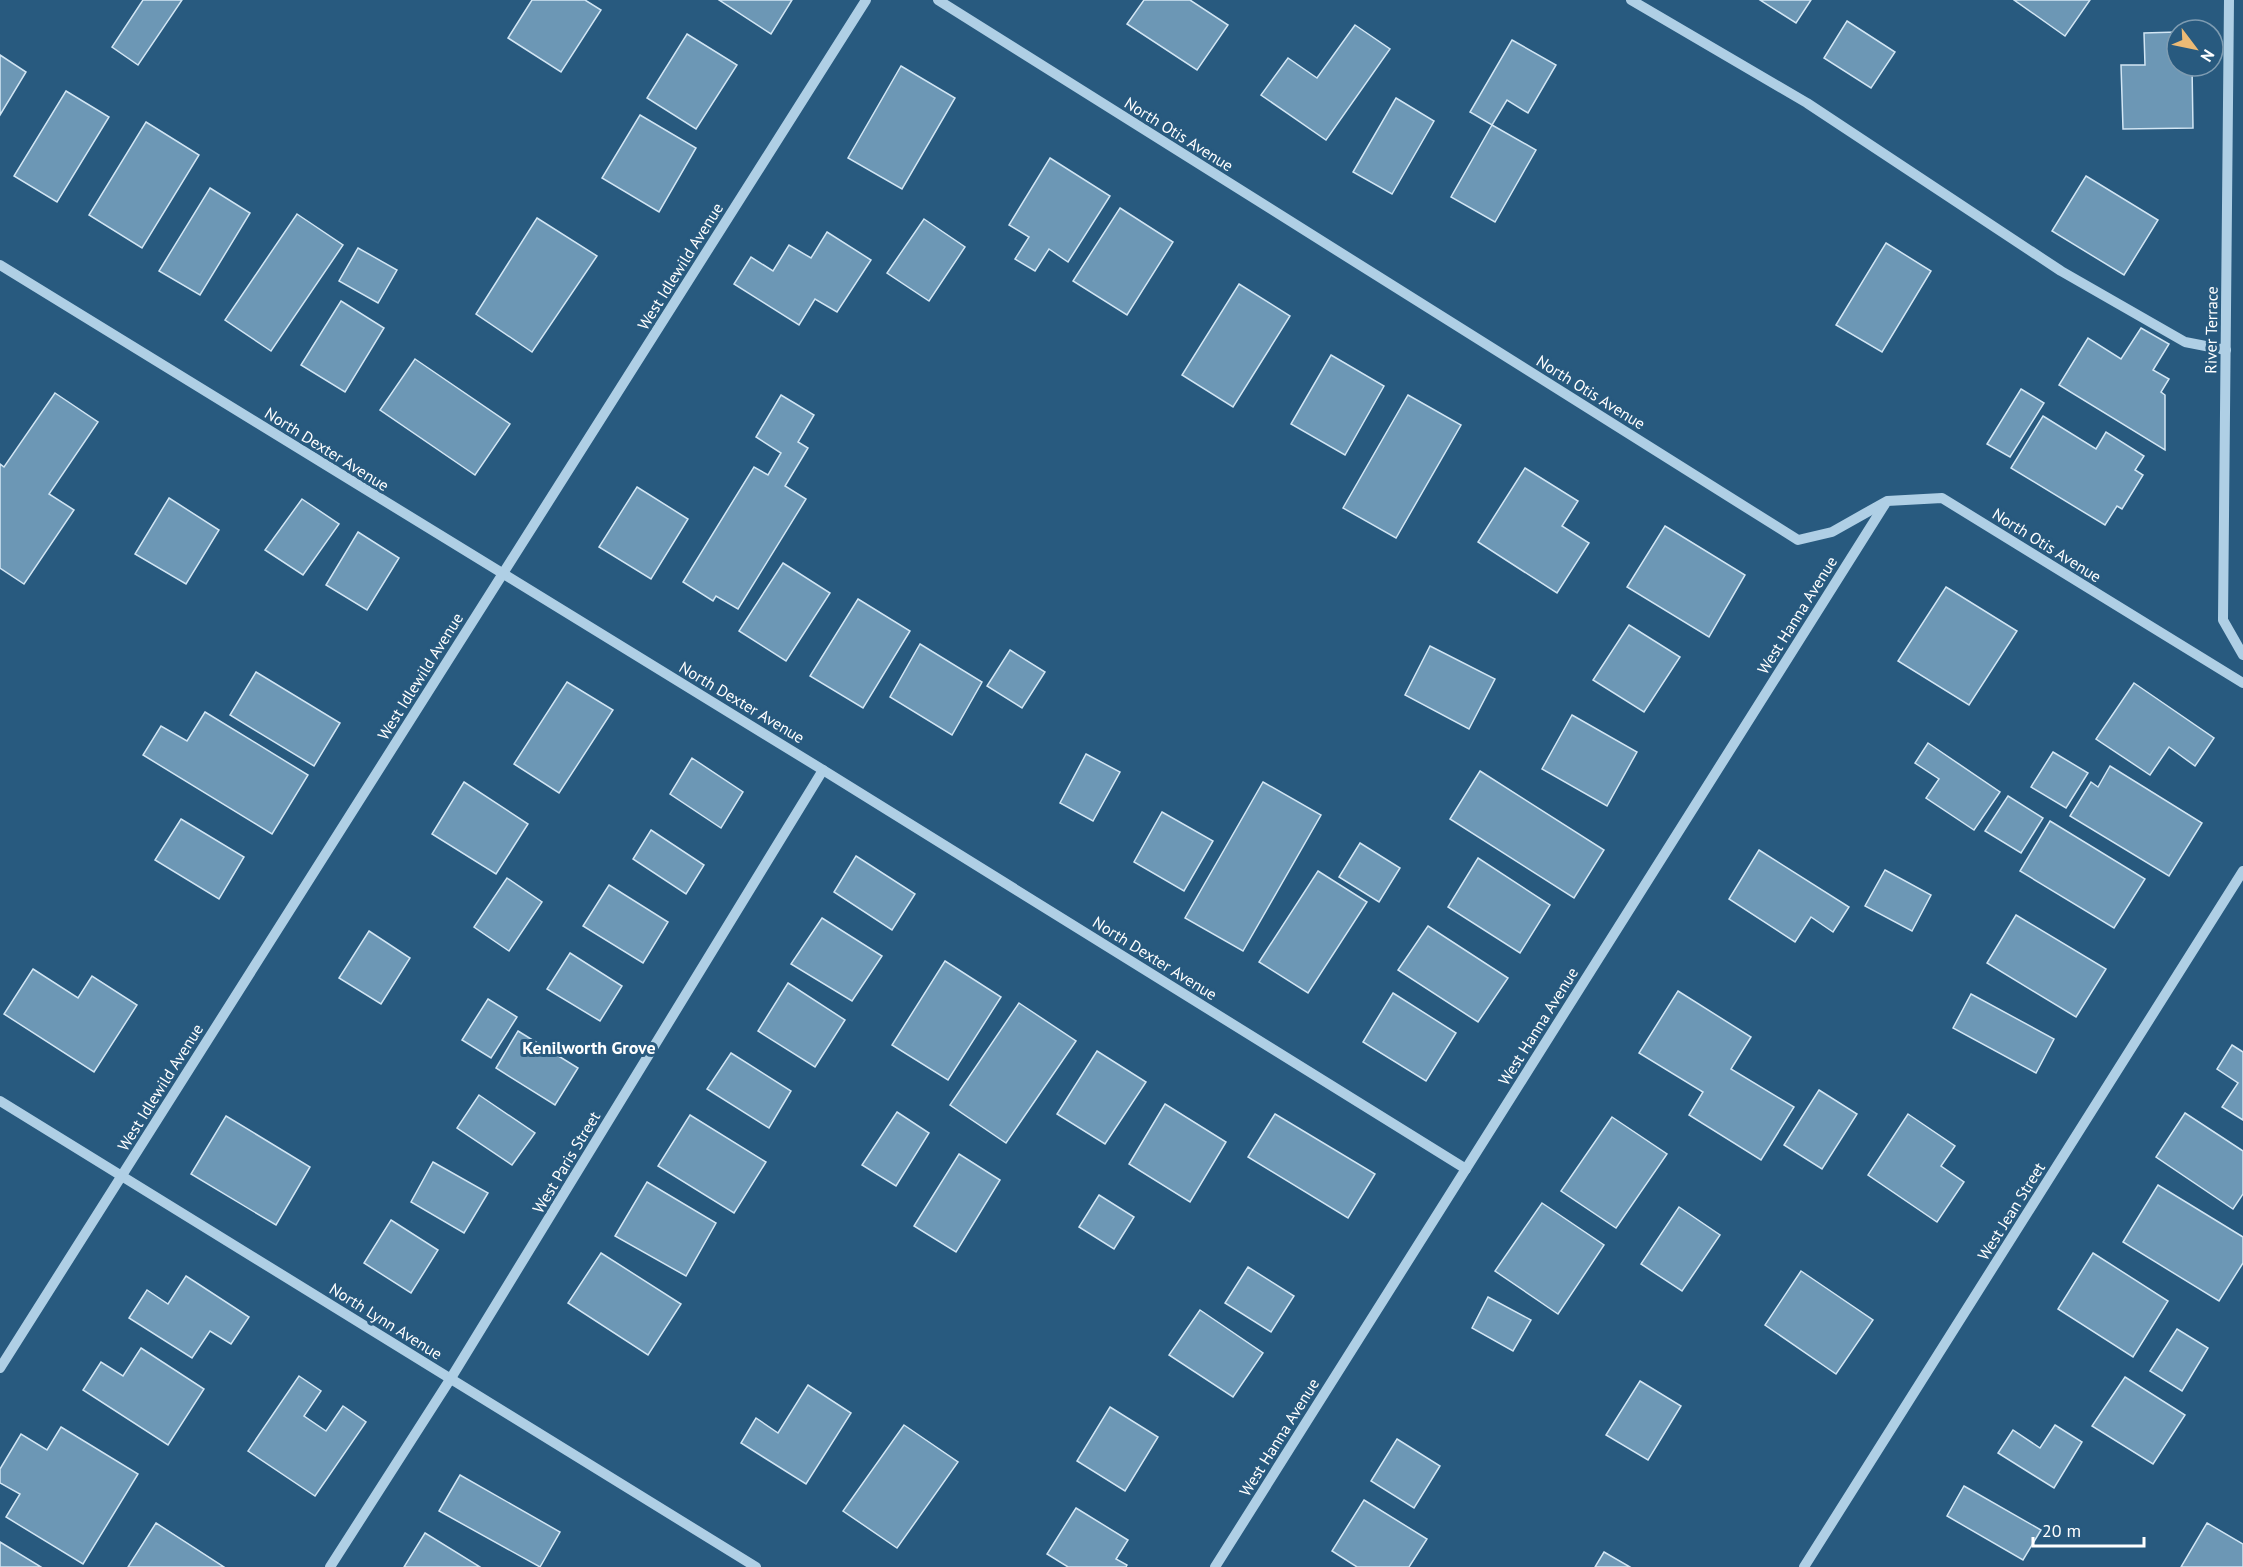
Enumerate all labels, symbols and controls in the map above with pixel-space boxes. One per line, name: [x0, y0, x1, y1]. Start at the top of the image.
north arrow: [2165, 18, 2225, 78]
text: N: [2196, 46, 2219, 66]
street label: North Otis Avenue: [1121, 92, 1237, 176]
street label: West Idlewild Avenue: [633, 199, 727, 333]
street label: River Terrace: [2200, 286, 2222, 374]
street label: North Otis Avenue: [1533, 350, 1649, 434]
street label: North Dexter Avenue: [261, 403, 393, 495]
street label: North Otis Avenue: [1989, 503, 2105, 587]
street label: West Hanna Avenue: [1753, 552, 1841, 678]
street label: West Idlewild Avenue: [373, 609, 467, 743]
street label: North Dexter Avenue: [676, 657, 808, 747]
street label: North Dexter Avenue: [1089, 912, 1221, 1004]
street label: West Hanna Avenue: [1494, 963, 1582, 1089]
street label: West Idlewild Avenue: [113, 1020, 207, 1154]
district label: Kenilworth Grove: [522, 1036, 656, 1059]
street label: West Paris Street: [528, 1107, 604, 1216]
street label: West Jean Street: [1973, 1158, 2049, 1264]
street label: North Lynn Avenue: [326, 1278, 446, 1364]
street label: West Hanna Avenue: [1235, 1374, 1323, 1500]
scale bar: [2033, 1510, 2144, 1548]
text: 20 m: [2042, 1519, 2081, 1542]

